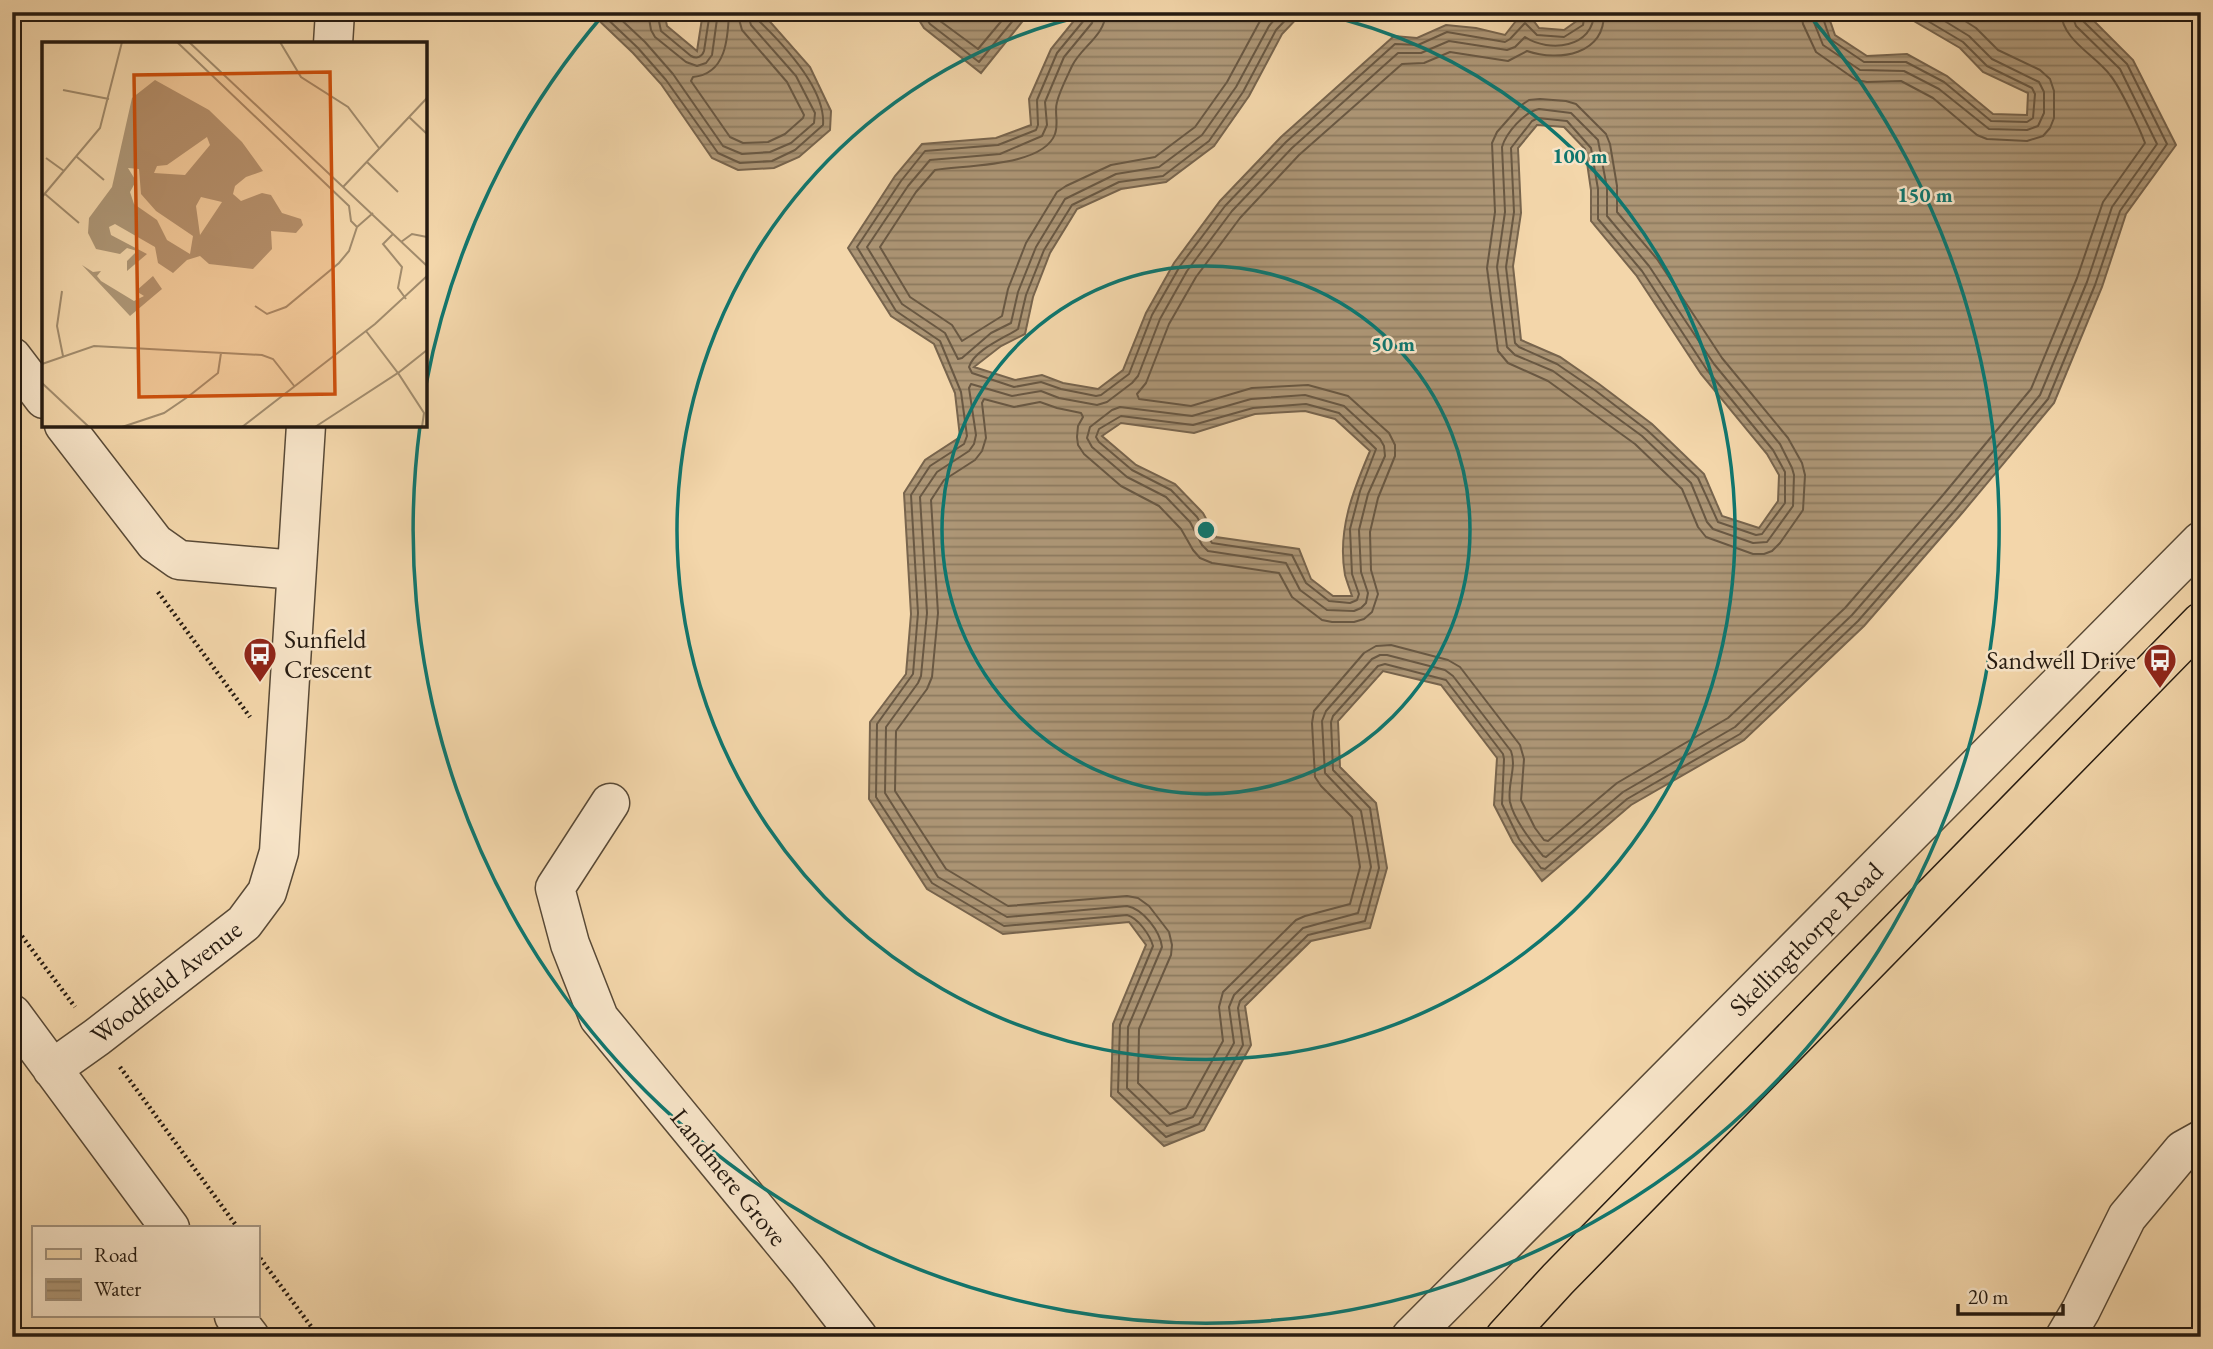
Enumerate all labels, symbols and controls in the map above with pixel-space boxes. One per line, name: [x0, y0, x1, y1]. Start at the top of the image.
inset map: [42, 42, 427, 427]
text: 100 m: [1552, 142, 1608, 169]
text: 150 m: [1897, 181, 1953, 208]
text: 50 m: [1371, 330, 1415, 357]
centre of rings: [1194, 518, 1218, 542]
place label: Sunfield Crescent: [284, 622, 372, 686]
bus stop icon: Sunfield Crescent: [241, 635, 279, 684]
bus stop icon: Sandwell Drive: [2141, 641, 2179, 690]
place label: Sandwell Drive: [1986, 643, 2136, 677]
street label: Skellingthorpe Road: [1722, 854, 1891, 1023]
street label: Woodfield Avenue: [83, 912, 249, 1052]
street label: Landmere Grove: [663, 1101, 795, 1253]
legend: [32, 1226, 259, 1318]
text: Road: [94, 1241, 138, 1268]
scale bar: [1958, 1272, 2062, 1316]
text: Water: [94, 1275, 141, 1302]
text: 20 m: [1968, 1283, 2009, 1310]

